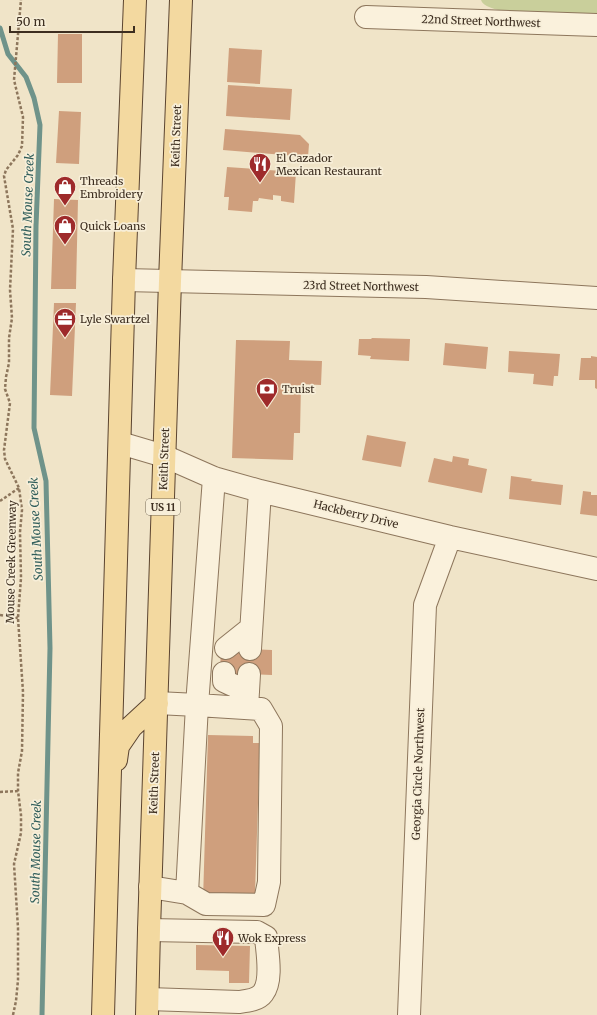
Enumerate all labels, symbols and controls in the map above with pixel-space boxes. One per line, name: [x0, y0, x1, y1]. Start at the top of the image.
scale bar: [10, 8, 134, 34]
street label: 22nd Street Northwest: [421, 12, 542, 30]
text: 50 m: [16, 14, 45, 29]
street label: Keith Street: [168, 104, 184, 167]
restaurant icon: El Cazador Mexican Restaurant: [247, 151, 273, 184]
place label: El Cazador Mexican Restaurant: [276, 151, 383, 178]
water label: South Mouse Creek: [18, 153, 37, 257]
shop icon: Threads Embroidery: [52, 174, 78, 207]
place label: Threads Embroidery: [80, 174, 143, 201]
shop icon: Quick Loans: [52, 213, 78, 246]
place label: Quick Loans: [80, 219, 146, 233]
street label: 23rd Street Northwest: [303, 278, 420, 294]
office icon: Lyle Swartzel: [52, 306, 78, 339]
place label: Lyle Swartzel: [80, 312, 151, 326]
bank icon: Truist: [254, 376, 280, 409]
place label: Truist: [282, 382, 315, 396]
street label: Keith Street: [156, 427, 172, 490]
water label: South Mouse Creek: [25, 477, 46, 581]
street label: Hackberry Drive: [312, 497, 400, 531]
road number: US 11: [146, 499, 180, 515]
street label: Mouse Creek Greenway: [3, 500, 19, 624]
street label: Georgia Circle Northwest: [409, 707, 427, 840]
street label: Keith Street: [146, 751, 162, 814]
water label: South Mouse Creek: [27, 800, 44, 904]
restaurant icon: Wok Express: [210, 925, 236, 958]
place label: Wok Express: [237, 931, 306, 945]

